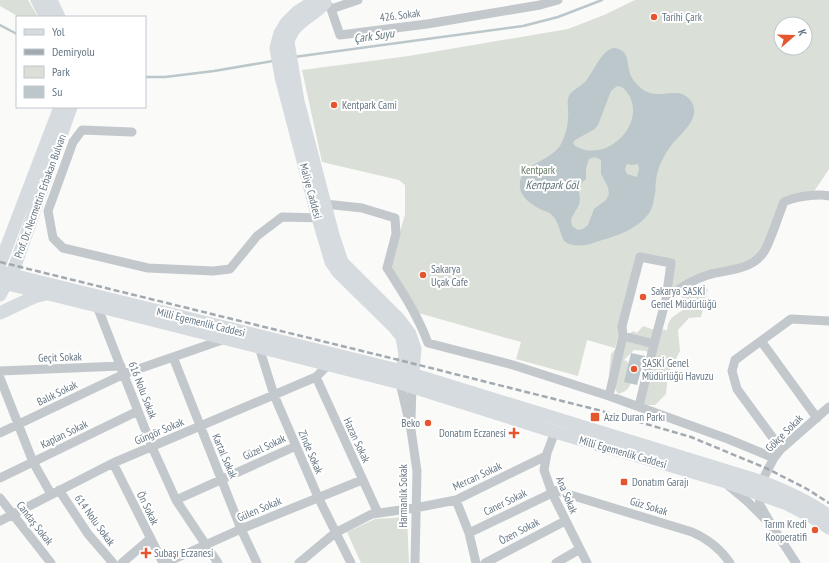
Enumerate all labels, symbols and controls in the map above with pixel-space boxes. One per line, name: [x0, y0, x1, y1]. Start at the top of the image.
street label: 426. Sokak: [379, 5, 422, 24]
place label: Tarihi Çark: [662, 10, 703, 24]
marker: Tarihi Çark: [649, 12, 659, 22]
legend: [16, 16, 146, 108]
north arrow: [773, 16, 813, 56]
text: Yol: [52, 24, 65, 39]
water label: Çark Suyu: [353, 25, 396, 46]
text: K: [795, 27, 810, 38]
text: Demiryolu: [52, 44, 95, 59]
text: Park: [52, 64, 70, 79]
text: Su: [52, 84, 62, 99]
place label: Kentpark Cami: [342, 98, 397, 112]
marker: Kentpark Cami: [329, 100, 339, 110]
street label: Prof. Dr. Necmettin Erbakan Bulvarı: [11, 132, 69, 260]
street label: Maliye Caddesi: [297, 162, 325, 220]
park label: Kentpark: [521, 163, 556, 177]
water label: Kentpark Göl: [525, 177, 580, 192]
place label: Sakarya Uçak Cafe: [431, 262, 468, 289]
marker: Sakarya Uçak Cafe: [418, 270, 428, 280]
place label: Sakarya SASKİ Genel Müdürlüğü: [651, 284, 717, 311]
marker: Sakarya SASKİ Genel Müdürlüğü: [638, 292, 648, 302]
street label: Milli Egemenlik Caddesi: [155, 304, 247, 340]
street label: Geçit Sokak: [38, 349, 83, 365]
place label: SASKİ Genel Müdürlüğü Havuzu: [642, 356, 714, 383]
street label: 616 Nolu Sokak: [126, 360, 161, 421]
marker: SASKİ Genel Müdürlüğü Havuzu: [629, 364, 639, 374]
street label: Balık Sokak: [34, 377, 80, 409]
place label: Aziz Duran Parkı: [604, 410, 665, 424]
marker: Aziz Duran Parkı: [589, 411, 601, 423]
street label: Gökçe Sokak: [762, 411, 806, 455]
street label: Güngör Sokak: [132, 414, 186, 448]
street label: Hazan Sokak: [340, 415, 374, 465]
street label: Kaplan Sokak: [38, 416, 91, 451]
place label: Beko: [401, 416, 420, 430]
marker: Beko: [423, 418, 433, 428]
place label: Donatım Eczanesi: [439, 426, 506, 440]
street label: Zinde Sokak: [296, 428, 327, 477]
marker: Donatım Eczanesi: [509, 428, 519, 438]
street label: Kartal Sokak: [209, 431, 241, 481]
street label: Güzel Sokak: [240, 431, 288, 463]
street label: Milli Egemenlik Caddesi: [578, 433, 668, 471]
street label: Mercan Sokak: [450, 458, 504, 493]
street label: Harmanlık Sokak: [396, 464, 410, 528]
street label: Ana Sokak: [553, 474, 581, 516]
place label: Donatım Garajı: [632, 475, 689, 489]
marker: Donatım Garajı: [619, 477, 629, 487]
street label: Caner Sokak: [481, 485, 530, 518]
street label: Ön Sokak: [134, 489, 162, 528]
street label: 614 Nolu Sokak: [72, 492, 119, 549]
street label: Gülen Sokak: [235, 493, 284, 525]
street label: Güz Sokak: [628, 494, 670, 519]
street label: Candaş Sokak: [14, 498, 57, 548]
street label: Özen Sokak: [496, 514, 542, 547]
place label: Tarım Kredi Kooperatifi: [764, 517, 807, 544]
marker: Tarım Kredi Kooperatifi: [810, 525, 820, 535]
place label: Subaşı Eczanesi: [154, 546, 213, 560]
marker: Subaşı Eczanesi: [141, 548, 151, 558]

